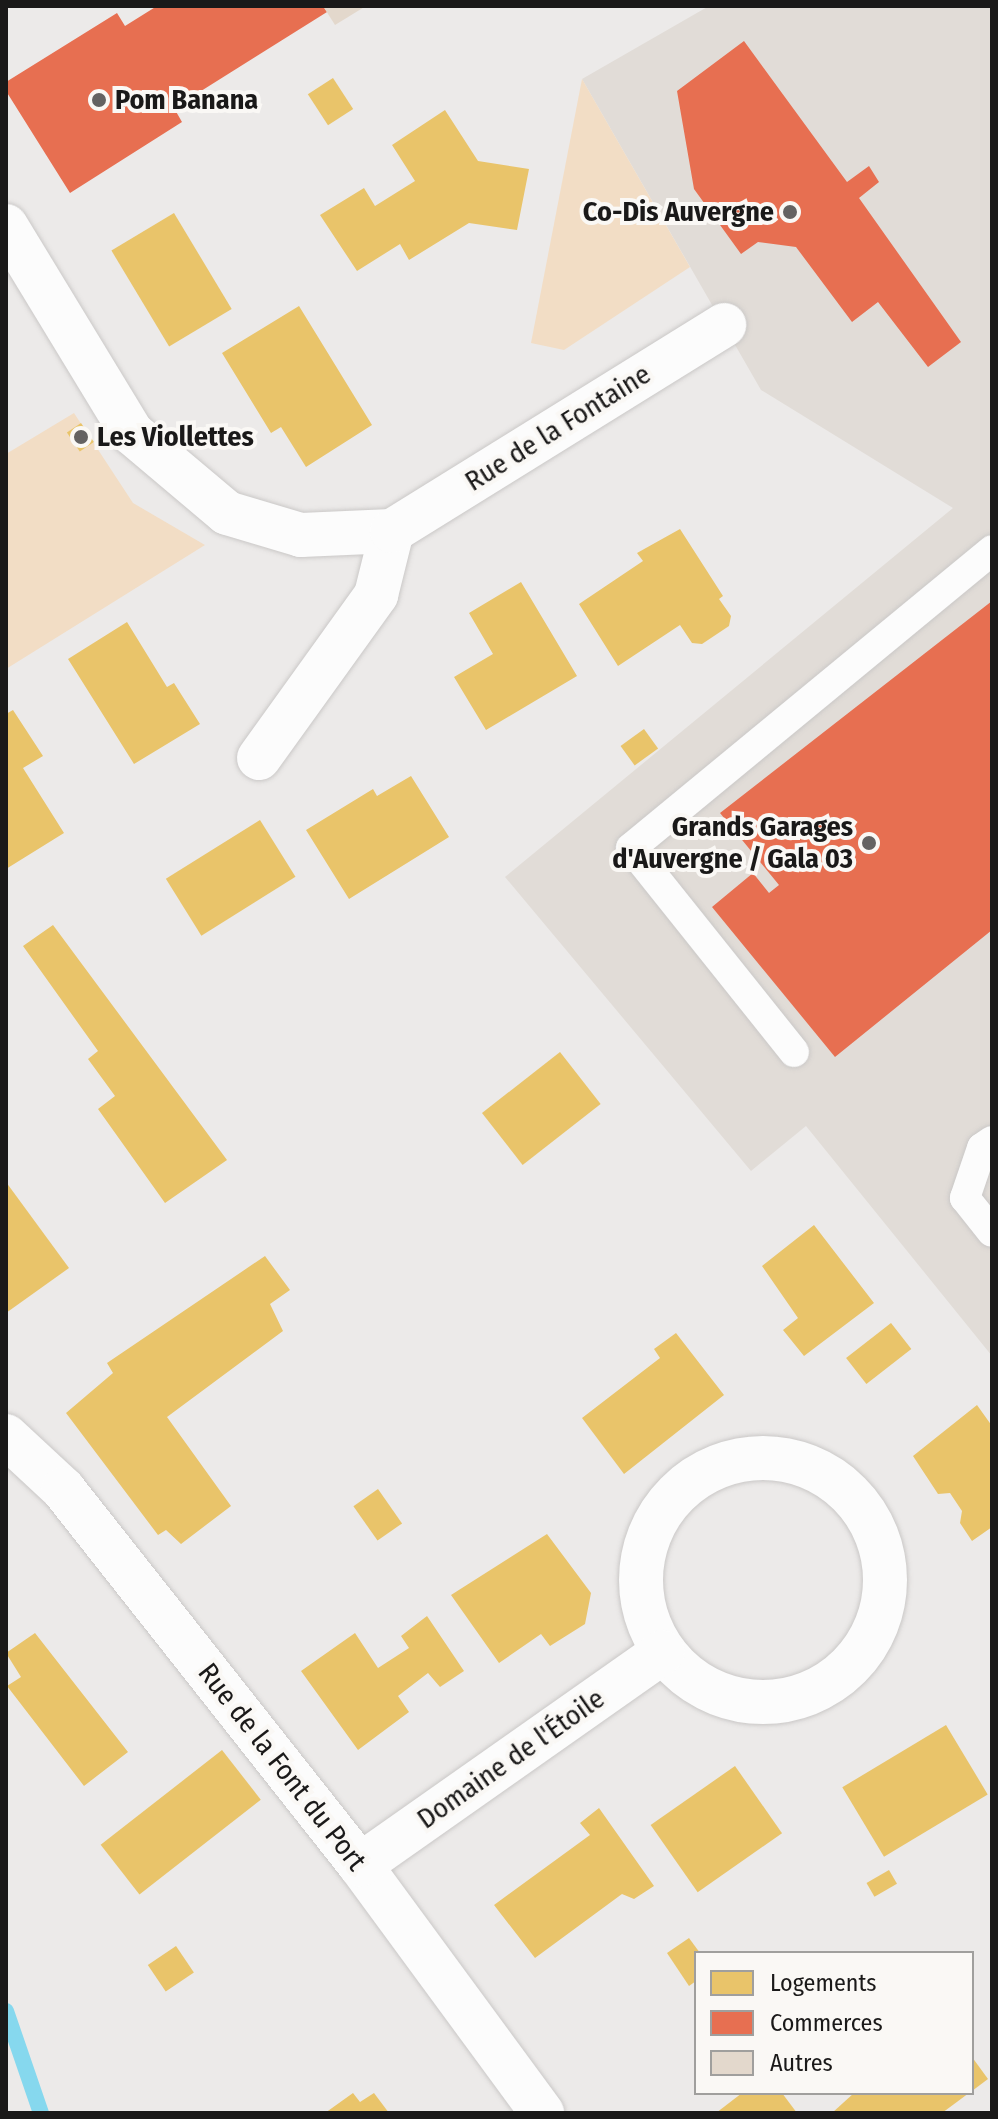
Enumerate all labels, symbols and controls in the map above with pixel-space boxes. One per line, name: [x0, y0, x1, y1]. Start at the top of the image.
place label: Pom Banana: [115, 83, 258, 117]
marker: Pom Banana: [90, 91, 108, 109]
place label: Co-Dis Auvergne: [583, 195, 774, 229]
marker: Co-Dis Auvergne: [781, 203, 799, 221]
street label: Rue de la Fontaine: [459, 357, 657, 499]
place label: Les Viollettes: [97, 420, 254, 454]
marker: Les Viollettes: [72, 428, 90, 446]
place label: Grands Garages d'Auvergne / Gala 03: [612, 810, 853, 876]
marker: Grands Garages d'Auvergne / Gala 03: [860, 834, 878, 852]
street label: Rue de la Font du Port: [191, 1657, 373, 1877]
street label: Domaine de l'Étoile: [411, 1682, 611, 1836]
legend: [694, 1951, 974, 2095]
text: Logements: [770, 1969, 877, 1997]
text: Commerces: [770, 2009, 883, 2037]
text: Autres: [770, 2049, 833, 2077]

